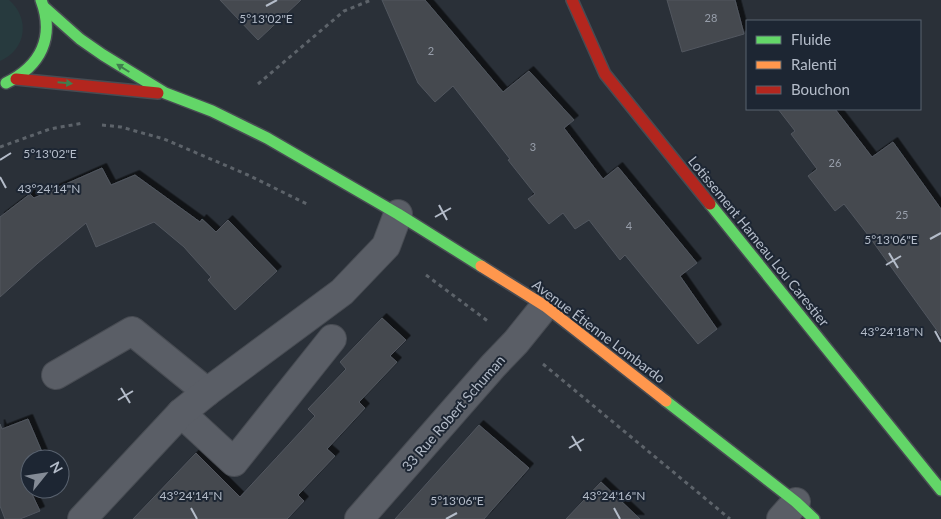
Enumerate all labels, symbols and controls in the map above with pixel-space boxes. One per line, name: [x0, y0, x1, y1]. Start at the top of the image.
text: 5°13'02"E: [239, 11, 293, 26]
house number: 28: [705, 11, 717, 24]
legend: [746, 20, 921, 110]
text: Fluide: [791, 30, 831, 48]
house number: 2: [428, 44, 434, 57]
text: Ralenti: [791, 55, 837, 73]
one-way arrow: [117, 63, 130, 72]
one-way arrow: [57, 79, 73, 87]
text: Bouchon: [791, 80, 850, 98]
house number: 3: [530, 140, 536, 153]
text: 5°13'02"E: [23, 146, 77, 161]
street label: Lotissement Hameau Lou Carestier: [685, 152, 833, 330]
house number: 26: [829, 156, 841, 169]
text: 43°24'14"N: [18, 181, 80, 196]
house number: 25: [896, 208, 908, 221]
house number: 4: [626, 219, 633, 232]
text: 5°13'06"E: [864, 232, 918, 247]
street label: Avenue Étienne Lombardo: [529, 276, 669, 387]
text: 43°24'18"N: [861, 324, 923, 339]
street label: 33 Rue Robert Schuman: [398, 351, 508, 475]
north arrow: [20, 449, 70, 499]
text: N: [47, 458, 67, 476]
text: 43°24'14"N: [160, 488, 222, 503]
text: 43°24'16"N: [583, 488, 645, 503]
text: 5°13'06"E: [430, 493, 484, 508]

